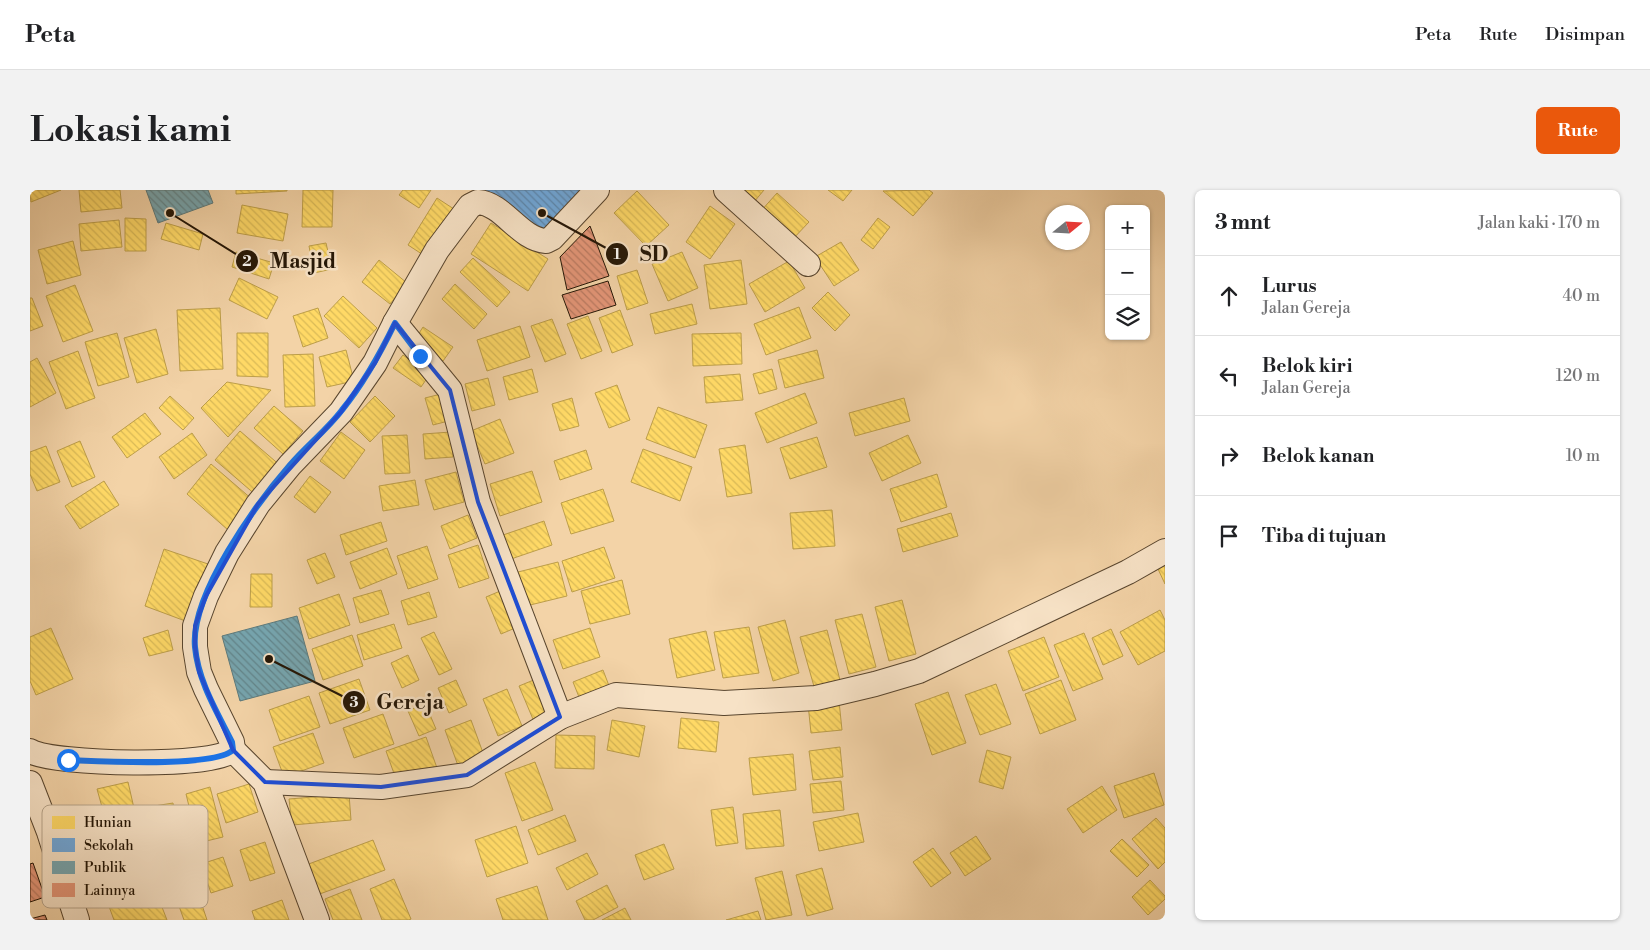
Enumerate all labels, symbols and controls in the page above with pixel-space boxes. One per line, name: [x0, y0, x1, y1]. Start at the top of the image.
text: Peta: [25, 20, 75, 50]
text: Peta: [1415, 23, 1451, 46]
text: Rute: [1479, 23, 1517, 46]
text: Disimpan: [1545, 23, 1625, 46]
button: Rute: [1536, 107, 1620, 154]
text: Lokasi kami: [30, 109, 231, 152]
north arrow: [1045, 205, 1090, 250]
map controls: [1105, 205, 1150, 340]
button: +: [1105, 205, 1150, 250]
text: 3 mnt: [1215, 210, 1270, 236]
text: Jalan kaki · 170 m: [1478, 213, 1600, 233]
callout: SD: [604, 236, 678, 272]
text: SD: [640, 242, 669, 268]
callout: Masjid: [235, 243, 346, 279]
text: 1: [613, 245, 621, 264]
text: Masjid: [270, 249, 336, 275]
button: −: [1105, 250, 1150, 295]
text: 2: [242, 252, 252, 271]
text: Lurus: [1262, 274, 1317, 298]
icon: ahead: [1215, 282, 1243, 310]
text: 40 m: [1563, 286, 1600, 306]
button: layers: [1105, 295, 1150, 340]
text: Jalan Gereja: [1262, 298, 1351, 318]
route end: [409, 345, 432, 368]
text: Belok kiri: [1262, 354, 1352, 378]
icon: left: [1215, 362, 1243, 390]
text: 120 m: [1556, 366, 1600, 386]
text: Jalan Gereja: [1262, 378, 1351, 398]
icon: right: [1215, 442, 1243, 470]
text: Belok kanan: [1262, 444, 1375, 468]
text: 10 m: [1566, 446, 1600, 466]
icon: arrive: [1215, 522, 1243, 550]
text: Tiba di tujuan: [1262, 524, 1386, 548]
callout: Gereja: [341, 684, 454, 720]
text: Gereja: [376, 690, 444, 716]
text: 3: [349, 693, 359, 712]
route start: [57, 749, 80, 772]
legend: [42, 805, 208, 908]
text: Hunian: [84, 814, 132, 832]
text: Sekolah: [84, 837, 134, 855]
text: Publik: [84, 859, 126, 877]
text: Lainnya: [84, 882, 136, 900]

